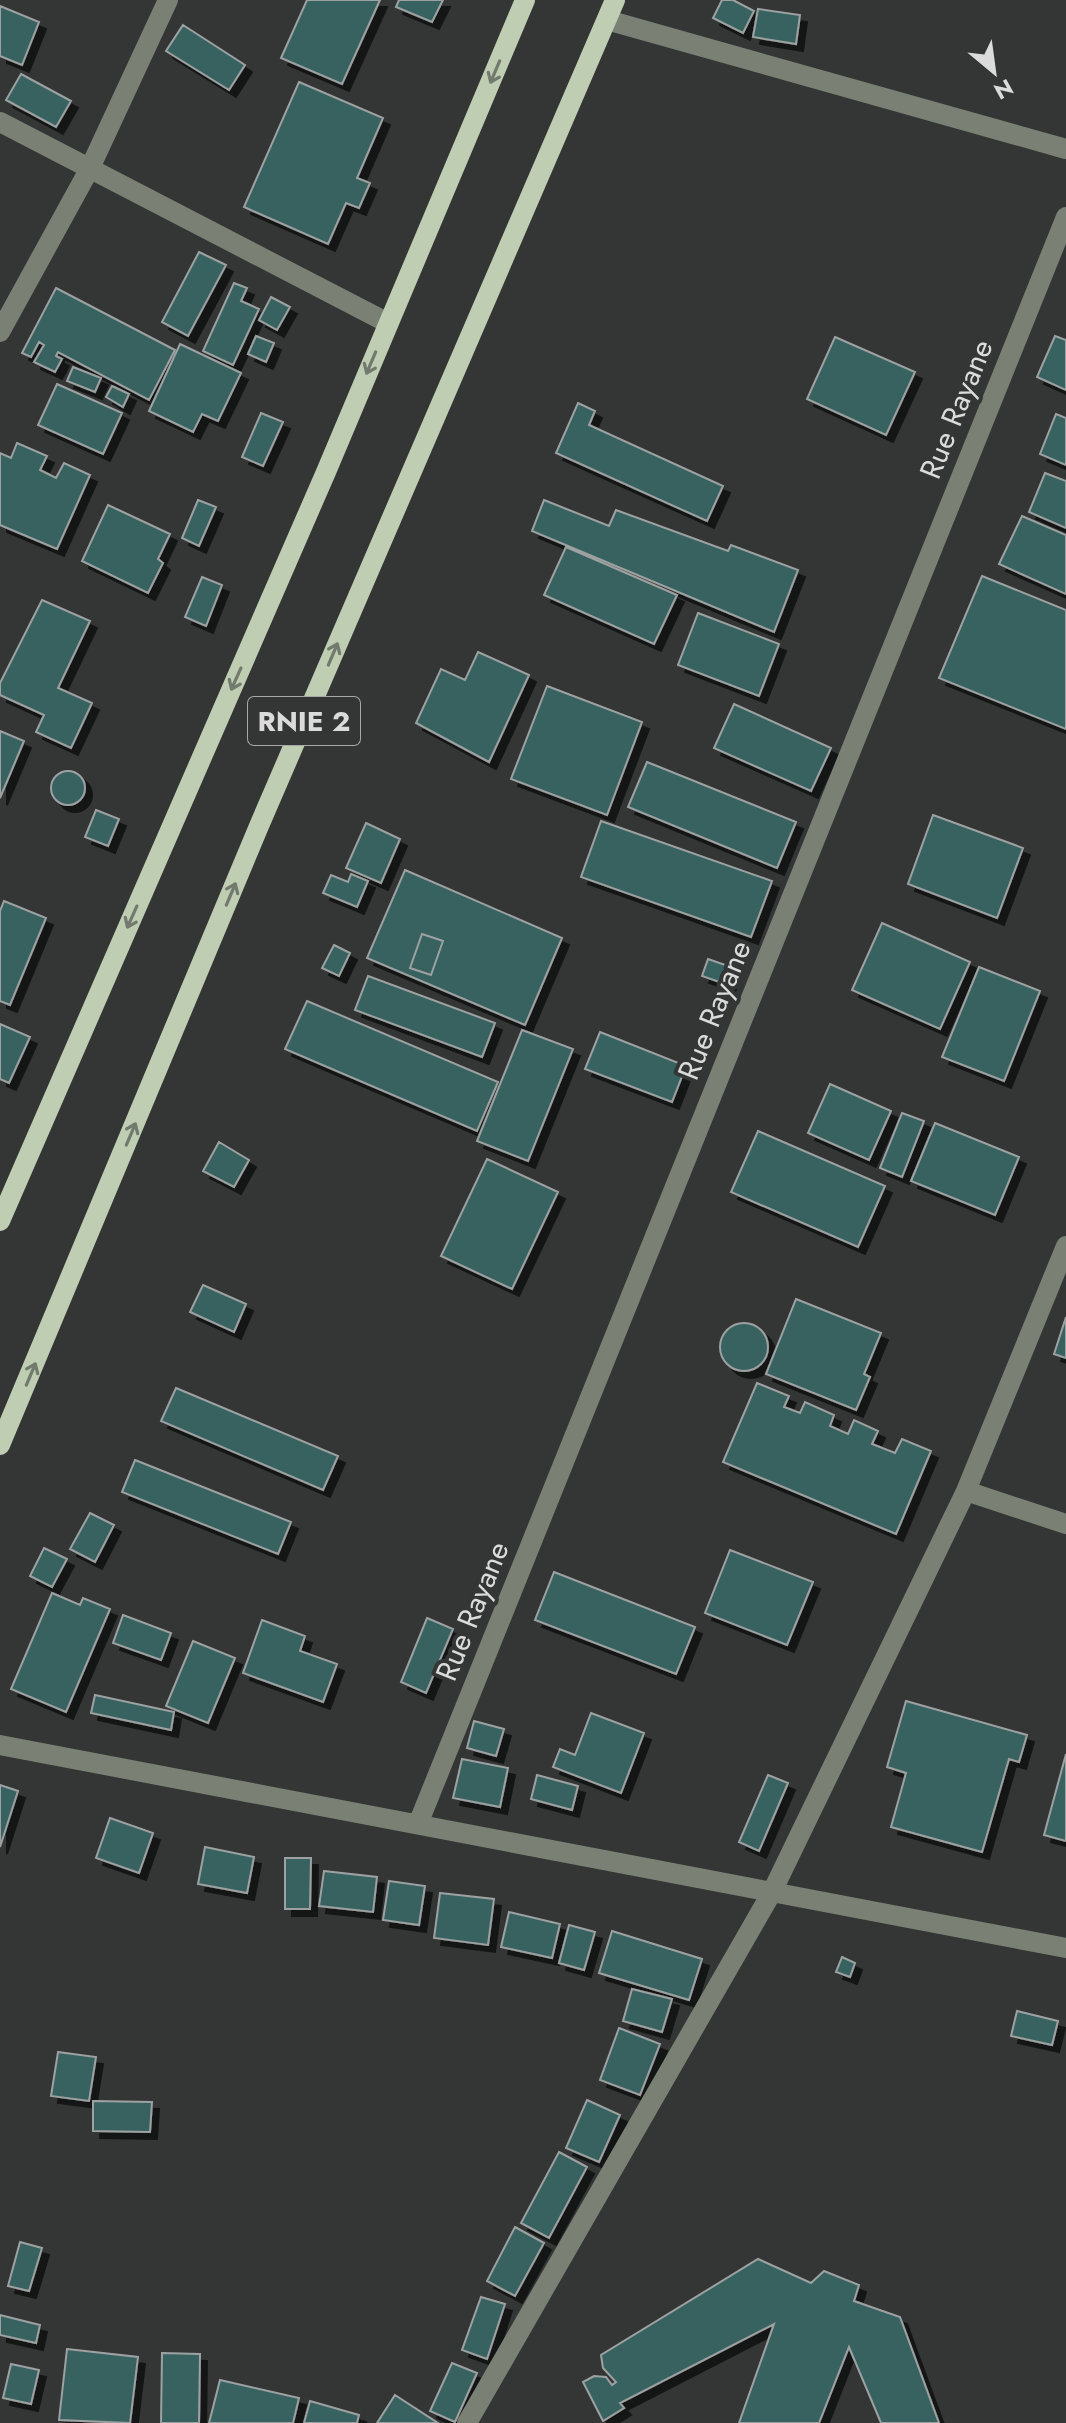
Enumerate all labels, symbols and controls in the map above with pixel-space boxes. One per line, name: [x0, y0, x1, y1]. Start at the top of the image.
north arrow: [954, 32, 1034, 112]
one-way arrow: [486, 59, 501, 84]
text: N: [988, 71, 1019, 108]
street label: Rue Rayane: [909, 333, 1003, 485]
one-way arrow: [363, 350, 378, 375]
one-way arrow: [326, 643, 341, 667]
one-way arrow: [227, 666, 242, 691]
road number: RNIE 2: [248, 697, 360, 745]
one-way arrow: [224, 882, 239, 907]
one-way arrow: [123, 904, 138, 929]
street label: Rue Rayane: [667, 934, 761, 1086]
one-way arrow: [125, 1122, 139, 1147]
one-way arrow: [24, 1362, 39, 1386]
street label: Rue Rayane: [425, 1535, 519, 1687]

